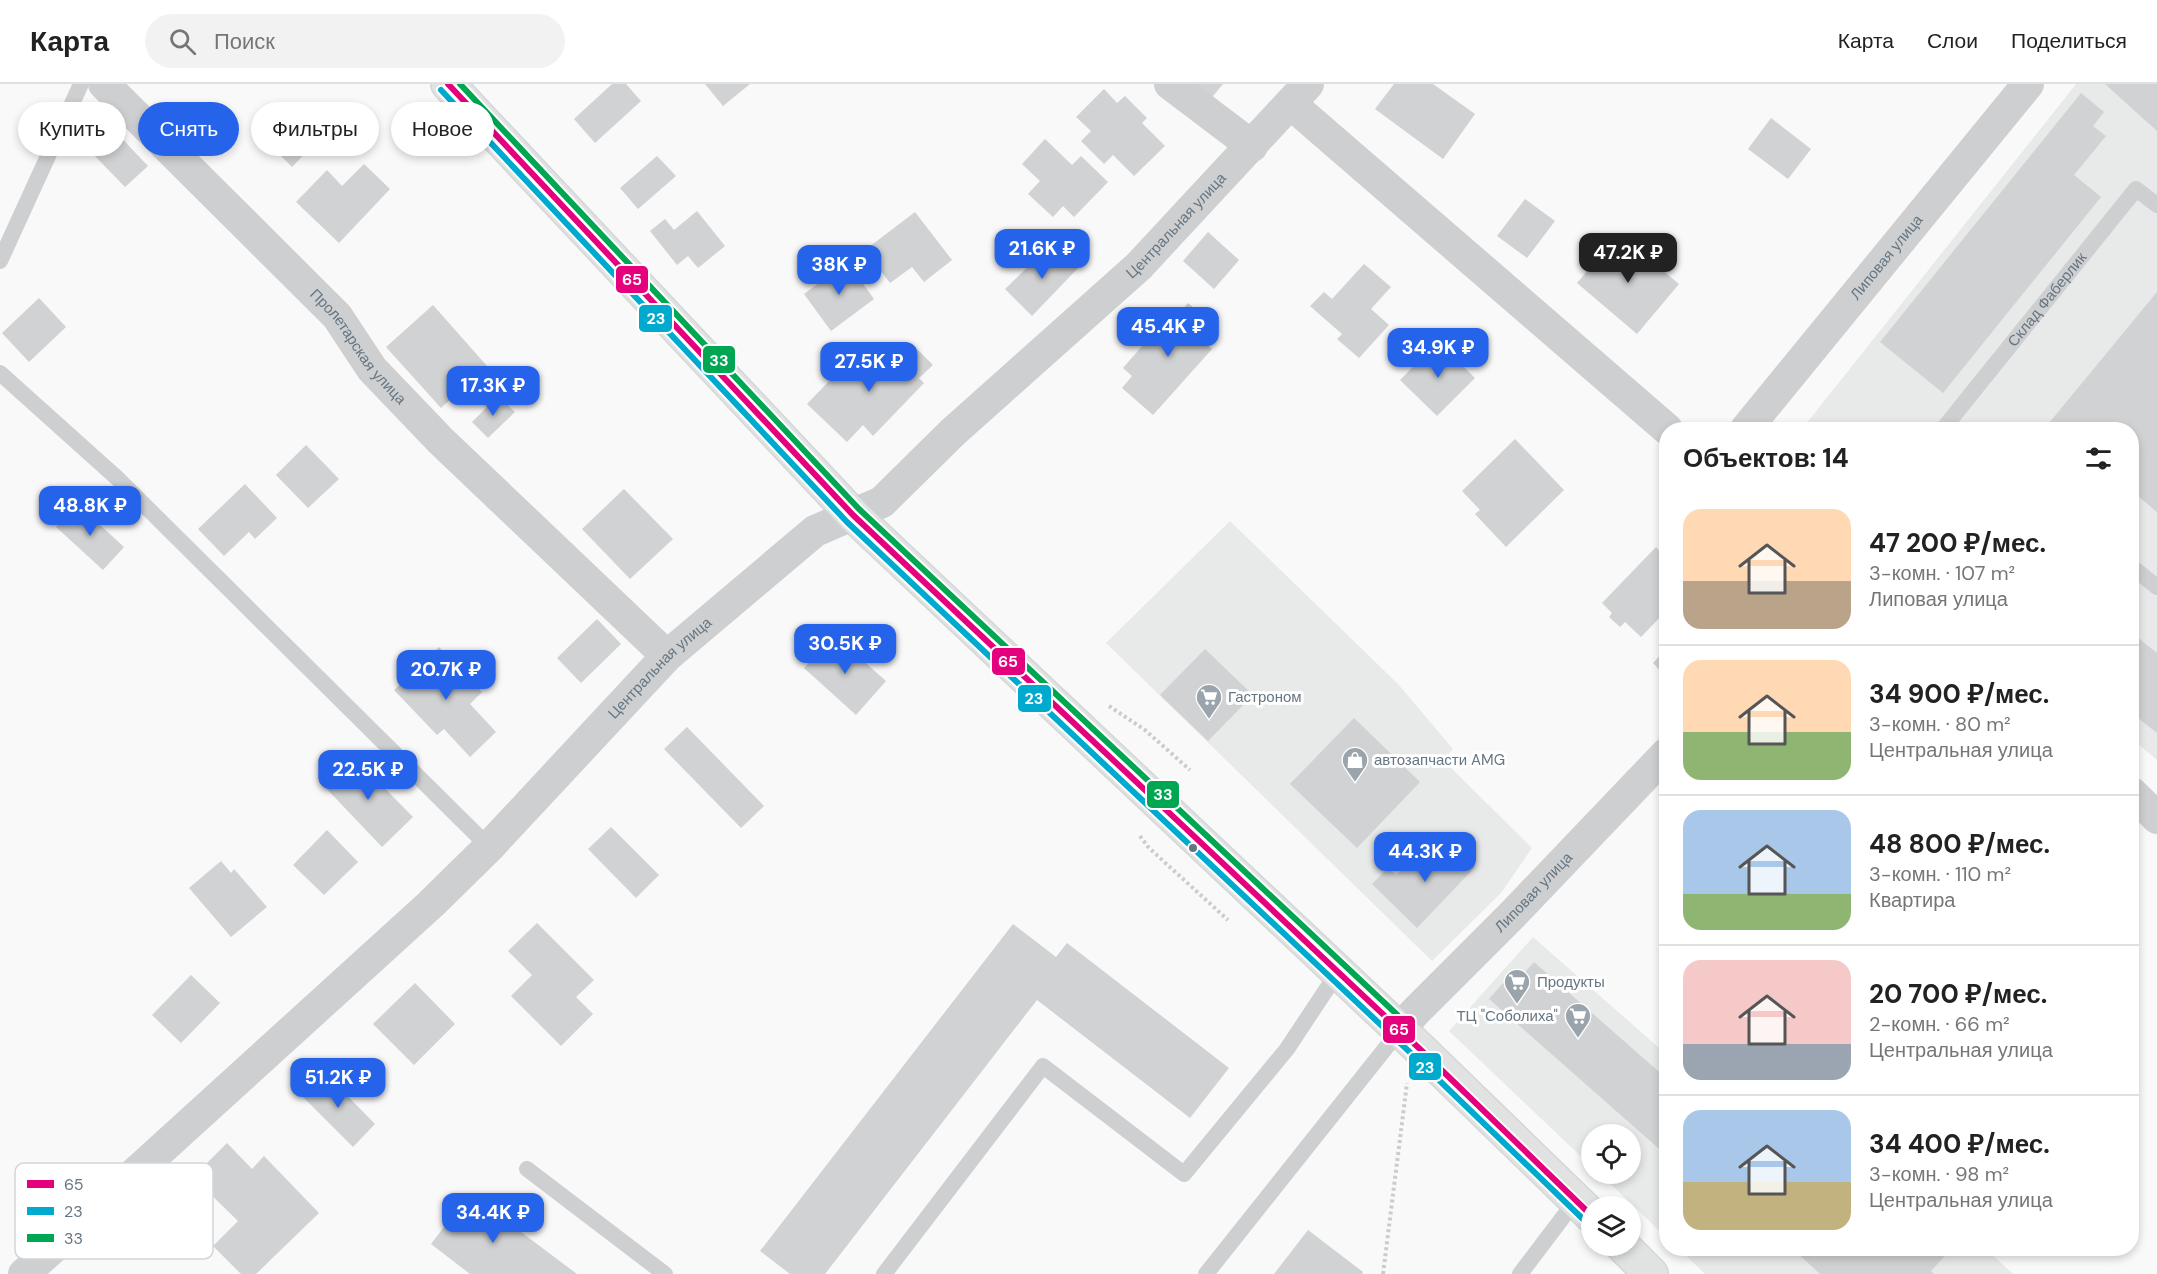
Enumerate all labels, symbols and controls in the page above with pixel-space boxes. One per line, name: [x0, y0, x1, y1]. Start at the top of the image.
search box: [145, 14, 565, 68]
text: Карта: [30, 23, 109, 60]
icon: search: [166, 25, 199, 58]
text: Поиск: [214, 27, 275, 56]
text: Карта: [1838, 27, 1894, 55]
text: Слои: [1927, 27, 1978, 55]
text: Поделиться: [2011, 27, 2127, 55]
chip: Купить: [18, 102, 126, 156]
chip: Снять: [138, 102, 239, 156]
chip: Фильтры: [251, 102, 379, 156]
chip: Новое: [391, 102, 494, 156]
street label: Центральная улица: [1122, 168, 1231, 283]
street label: Липовая улица: [1846, 210, 1928, 304]
pin: 21.6K ₽: [987, 229, 1097, 280]
pin: 47.2K ₽: [1573, 233, 1683, 284]
text: 21.6K ₽: [1009, 235, 1075, 261]
text: 47.2K ₽: [1593, 239, 1663, 265]
pin: 38K ₽: [797, 245, 881, 296]
street label: Склад Фаберлик: [2003, 248, 2091, 351]
text: 38K ₽: [811, 251, 867, 277]
line badge: 65: [615, 265, 649, 294]
text: 65: [622, 269, 642, 290]
street label: Пролетарская улица: [306, 285, 411, 409]
line badge: 23: [638, 304, 673, 333]
pin: 45.4K ₽: [1113, 307, 1223, 358]
text: 23: [647, 308, 665, 329]
text: 45.4K ₽: [1131, 313, 1205, 339]
pin: 34.9K ₽: [1383, 328, 1493, 379]
text: 34.9K ₽: [1401, 334, 1475, 360]
pin: 27.5K ₽: [814, 342, 924, 393]
line badge: 33: [702, 345, 736, 374]
text: 27.5K ₽: [834, 348, 904, 374]
text: 33: [709, 350, 729, 371]
pin: 17.3K ₽: [438, 366, 548, 417]
text: 17.3K ₽: [461, 372, 525, 398]
text: Объектов: 14: [1683, 441, 1849, 475]
icon: filters: [2082, 442, 2115, 475]
pin: 48.8K ₽: [35, 486, 145, 537]
text: 48.8K ₽: [53, 492, 127, 518]
text: 47 200 ₽/мес.: [1869, 526, 2046, 560]
icon: home: [1731, 533, 1803, 605]
text: 3-комн. · 107 m²: [1869, 560, 2015, 586]
text: Липовая улица: [1869, 586, 2008, 612]
street label: Центральная улица: [603, 612, 716, 723]
pin: 30.5K ₽: [790, 624, 900, 675]
text: 30.5K ₽: [808, 630, 882, 656]
line badge: 65: [991, 647, 1026, 676]
pin: 20.7K ₽: [391, 650, 501, 701]
text: 65: [998, 651, 1018, 672]
text: 20.7K ₽: [411, 656, 481, 682]
text: 34 900 ₽/мес.: [1869, 677, 2049, 711]
supermarket icon: Гастроном: [1194, 682, 1224, 720]
line badge: 23: [1017, 684, 1052, 713]
icon: home: [1731, 684, 1803, 756]
place label: Гастроном: [1228, 687, 1302, 707]
text: 23: [1025, 688, 1043, 709]
text: 3-комн. · 80 m²: [1869, 711, 2011, 737]
text: Центральная улица: [1869, 737, 2053, 763]
shop icon: автозапчасти AMG: [1340, 745, 1370, 783]
pin: 22.5K ₽: [313, 750, 423, 801]
place label: автозапчасти AMG: [1374, 750, 1505, 770]
text: 22.5K ₽: [332, 756, 404, 782]
line badge: 33: [1146, 780, 1180, 809]
text: 33: [1153, 784, 1173, 805]
text: 48 800 ₽/мес.: [1869, 827, 2050, 861]
pin: 44.3K ₽: [1370, 832, 1480, 883]
icon: home: [1731, 834, 1803, 906]
text: 44.3K ₽: [1388, 838, 1462, 864]
unlabelled marker: [1187, 842, 1199, 854]
street label: Липовая улица: [1490, 847, 1577, 937]
text: 3-комн. · 110 m²: [1869, 861, 2011, 887]
text: Квартира: [1869, 887, 1955, 913]
supermarket icon: Продукты: [1502, 967, 1532, 1005]
place label: Продукты: [1537, 972, 1605, 992]
text: 20 700 ₽/мес.: [1869, 977, 2047, 1011]
icon: home: [1731, 984, 1803, 1056]
supermarket icon: ТЦ "Соболиха": [1563, 1001, 1593, 1039]
place label: ТЦ "Соболиха": [1456, 1006, 1558, 1026]
text: 2-комн. · 66 m²: [1869, 1011, 2010, 1037]
line badge: 65: [1382, 1015, 1416, 1044]
text: 65: [1389, 1019, 1409, 1040]
text: Центральная улица: [1869, 1037, 2053, 1063]
line badge: 23: [1408, 1052, 1442, 1081]
text: 23: [1416, 1057, 1434, 1078]
pin: 51.2K ₽: [283, 1058, 393, 1109]
text: 51.2K ₽: [304, 1064, 372, 1090]
map controls: [1581, 1124, 1641, 1256]
button: locate: [1581, 1124, 1641, 1184]
text: 34 400 ₽/мес.: [1869, 1127, 2050, 1161]
icon: home: [1731, 1134, 1803, 1206]
text: 3-комн. · 98 m²: [1869, 1161, 2009, 1187]
legend: [15, 1163, 213, 1259]
text: 65: [64, 1174, 84, 1195]
text: Центральная улица: [1869, 1187, 2053, 1213]
pin: 34.4K ₽: [438, 1193, 548, 1244]
button: layers: [1581, 1196, 1641, 1256]
text: 34.4K ₽: [456, 1199, 530, 1225]
text: 23: [64, 1201, 83, 1222]
text: 33: [64, 1228, 83, 1249]

